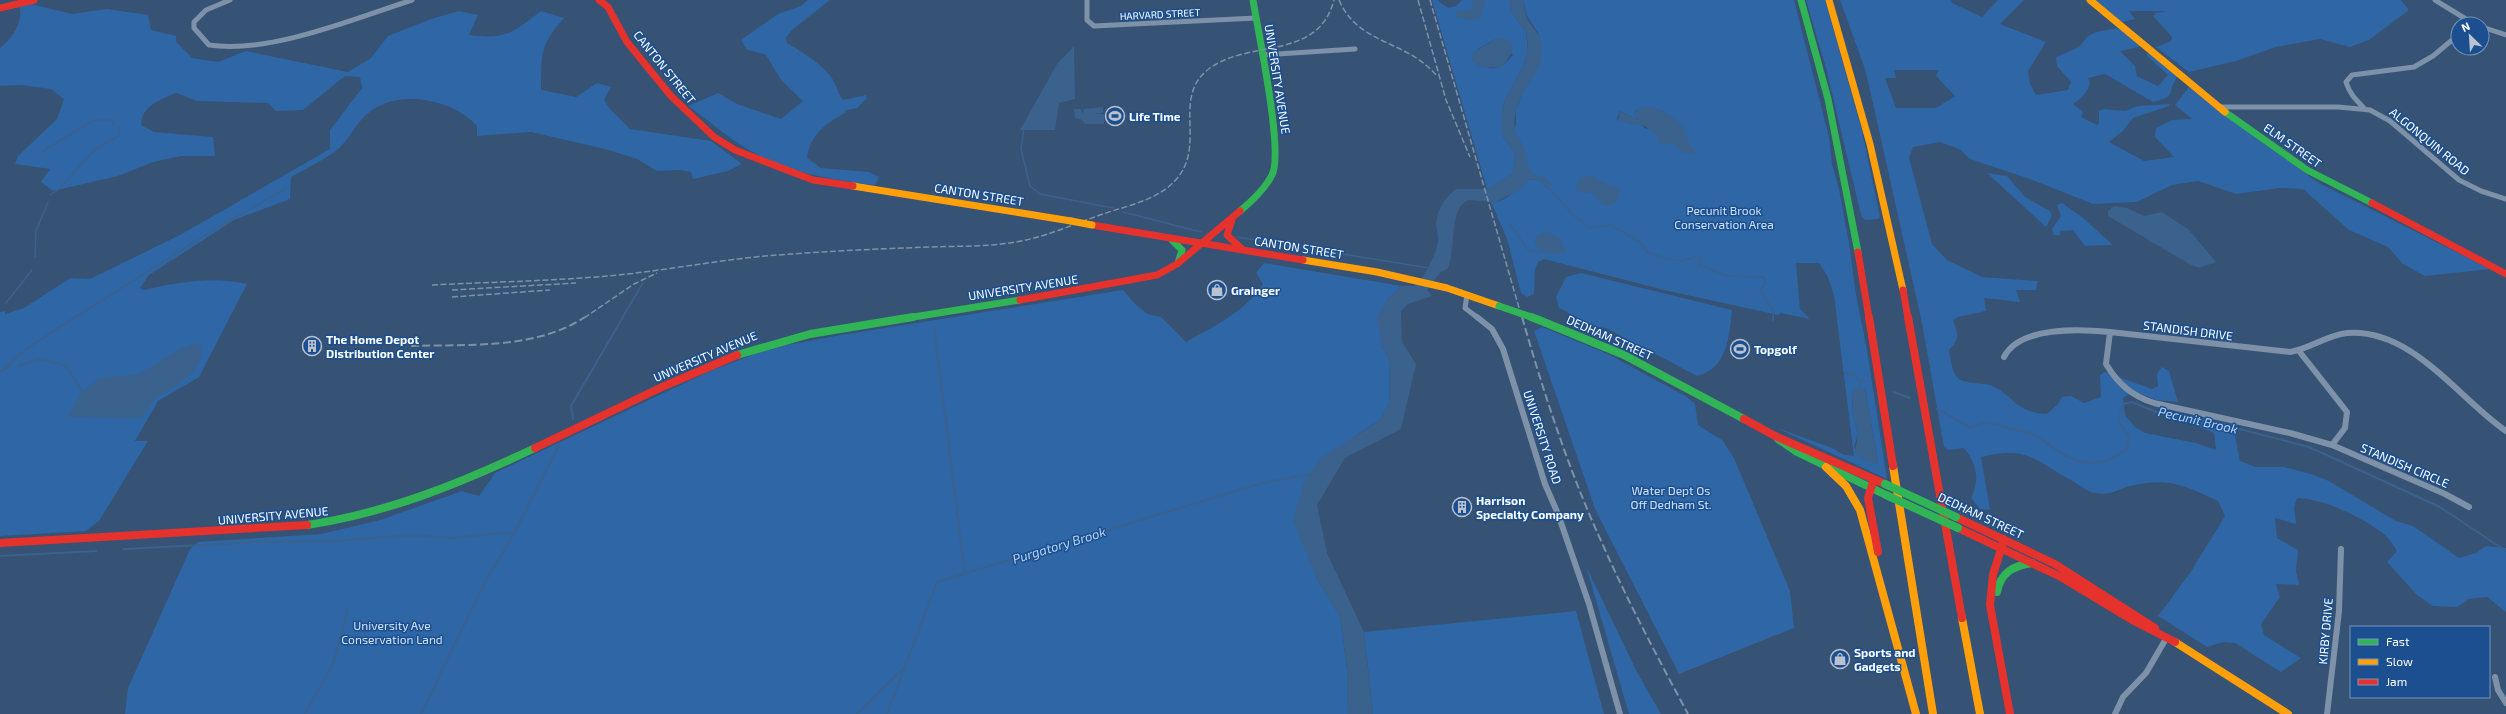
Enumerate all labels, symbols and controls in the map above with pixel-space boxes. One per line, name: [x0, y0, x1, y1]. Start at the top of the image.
street label: HARVARD STREET: [1119, 6, 1201, 22]
north arrow: [2450, 16, 2490, 56]
text: N: [2459, 19, 2472, 34]
street label: UNIVERSITY AVENUE: [1262, 23, 1294, 135]
street label: CANTON STREET: [631, 28, 699, 106]
sports icon: Life Time: [1104, 105, 1126, 127]
street label: ALGONQUIN ROAD: [2387, 105, 2473, 178]
place label: Life Time: [1129, 109, 1181, 123]
street label: ELM STREET: [2261, 120, 2325, 170]
street label: CANTON STREET: [933, 180, 1025, 208]
park label: Pecunit Brook Conservation Area: [1674, 203, 1774, 231]
street label: CANTON STREET: [1253, 233, 1345, 261]
street label: UNIVERSITY AVENUE: [967, 271, 1079, 303]
shop icon: Grainger: [1206, 279, 1228, 301]
place label: Grainger: [1231, 283, 1280, 297]
street label: DEDHAM STREET: [1565, 312, 1655, 362]
street label: STANDISH DRIVE: [2142, 318, 2234, 342]
street label: UNIVERSITY AVENUE: [651, 328, 759, 384]
place label: The Home Depot Distribution Center: [326, 332, 434, 360]
building icon: The Home Depot Distribution Center: [301, 335, 323, 357]
sports icon: Topgolf: [1729, 338, 1751, 360]
place label: Topgolf: [1754, 342, 1798, 356]
street label: UNIVERSITY ROAD: [1521, 388, 1565, 486]
water label: Pecunit Brook: [2157, 403, 2240, 437]
street label: STANDISH CIRCLE: [2359, 440, 2452, 490]
park label: Water Dept Os Off Dedham St.: [1630, 483, 1712, 511]
street label: DEDHAM STREET: [1936, 489, 2026, 541]
place label: Harrison Specialty Company: [1476, 493, 1584, 522]
building icon: Harrison Specialty Company: [1451, 496, 1473, 518]
street label: UNIVERSITY AVENUE: [217, 503, 329, 527]
water label: Purgatory Brook: [1010, 523, 1108, 567]
street label: KIRBY DRIVE: [2315, 597, 2335, 665]
park label: University Ave Conservation Land: [341, 618, 443, 646]
legend: [2350, 626, 2490, 698]
text: Fast: [2386, 634, 2410, 648]
place label: Sports and Gadgets: [1854, 645, 1916, 673]
shop icon: Sports and Gadgets: [1829, 648, 1851, 670]
text: Slow: [2386, 654, 2413, 668]
text: Jam: [2386, 674, 2407, 688]

